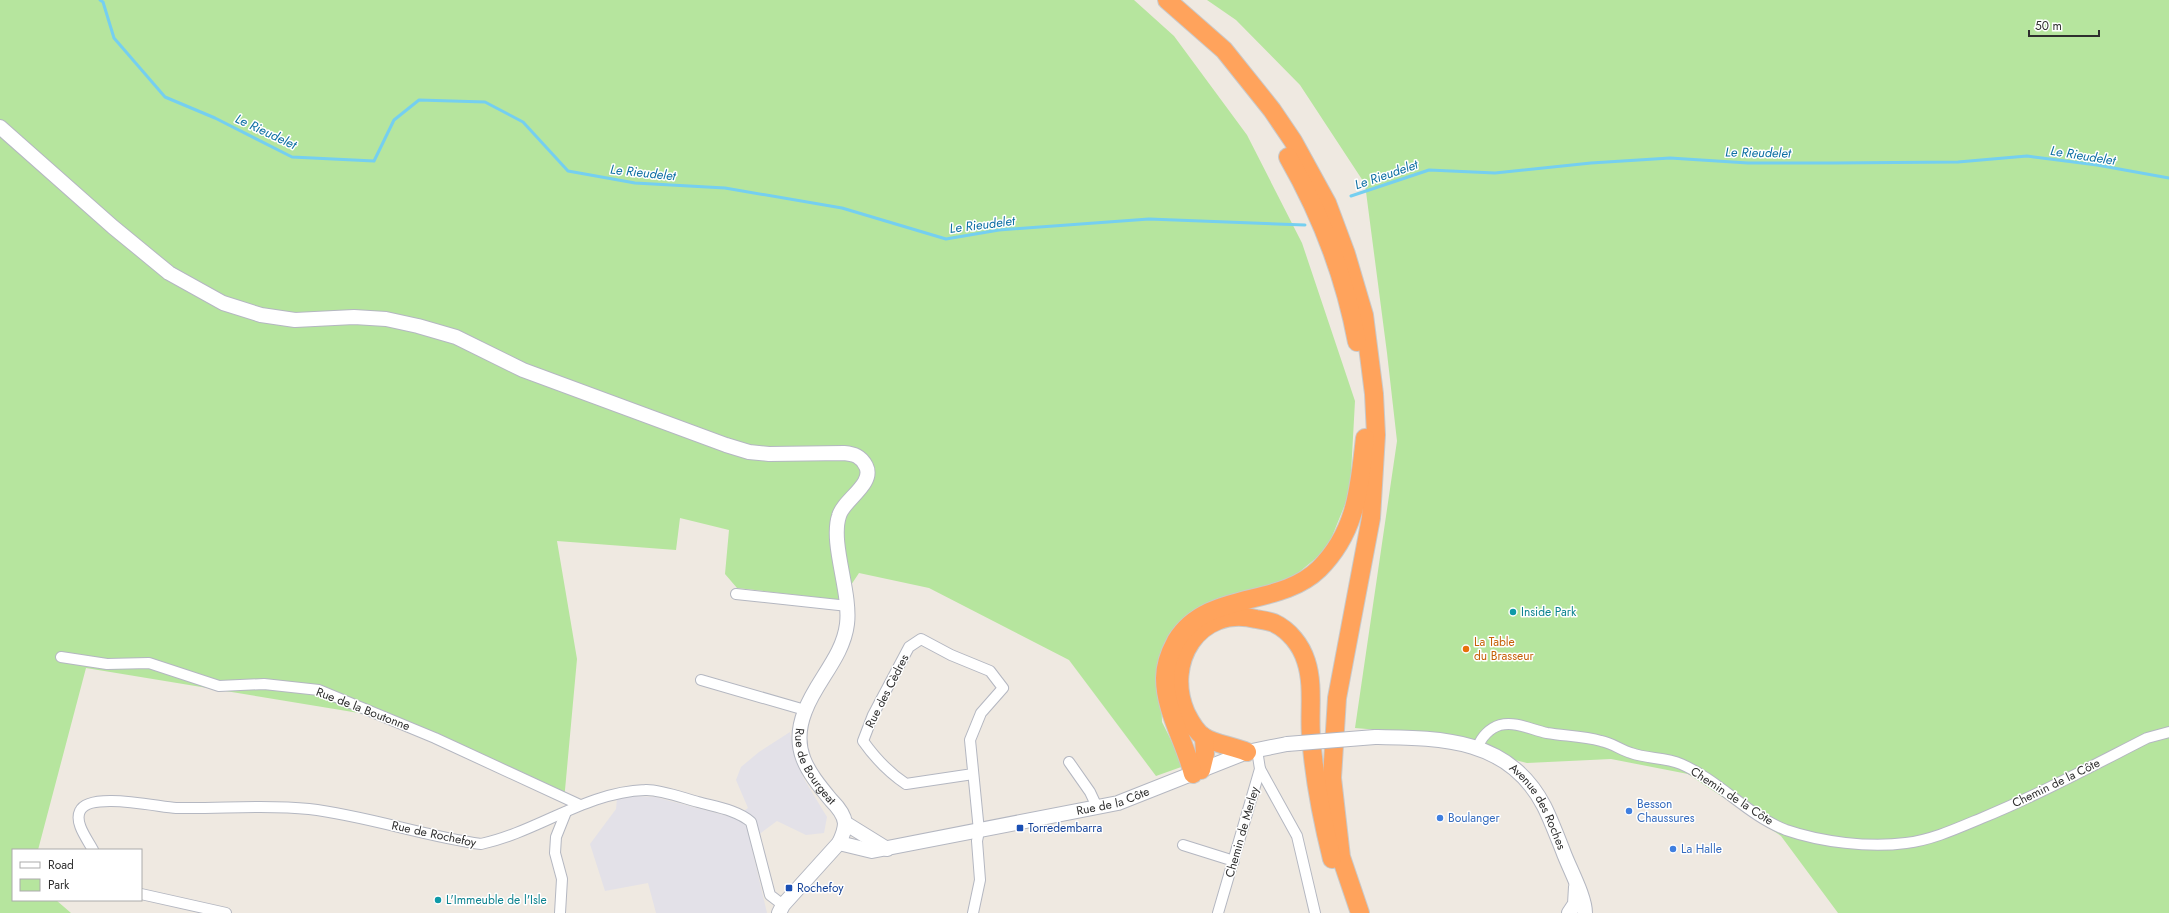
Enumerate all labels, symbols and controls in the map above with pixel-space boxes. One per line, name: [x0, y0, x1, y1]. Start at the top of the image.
scale bar: [2029, 12, 2099, 38]
text: 50 m: [2035, 17, 2062, 35]
water label: Le Rieudelet: [232, 109, 300, 154]
water label: Le Rieudelet: [2049, 141, 2118, 170]
water label: Le Rieudelet: [1725, 142, 1792, 163]
water label: Le Rieudelet: [1352, 154, 1421, 194]
water label: Le Rieudelet: [609, 160, 678, 185]
water label: Le Rieudelet: [948, 211, 1017, 238]
place label: Inside Park: [1521, 603, 1577, 621]
marker: Inside Park: [1508, 607, 1518, 617]
place label: La Table du Brasseur: [1474, 633, 1534, 665]
marker: La Table du Brasseur: [1461, 644, 1471, 654]
street label: Rue des Cèdres: [861, 651, 913, 731]
street label: Rue de la Boutonne: [313, 683, 413, 735]
street label: Rue de Bourgeat: [790, 727, 840, 809]
street label: Chemin de la Côte: [2009, 754, 2103, 812]
street label: Avenue des Roches: [1505, 759, 1571, 852]
street label: Chemin de la Côte: [1687, 762, 1777, 830]
street label: Rue de la Côte: [1075, 782, 1152, 820]
street label: Chemin de Merley: [1220, 784, 1264, 880]
place label: Besson Chaussures: [1637, 795, 1695, 827]
marker: Besson Chaussures: [1624, 806, 1634, 816]
place label: Boulanger: [1448, 809, 1500, 827]
marker: Boulanger: [1435, 813, 1445, 823]
street label: Rue de Rochefoy: [390, 816, 479, 852]
place label: Torredembarra: [1028, 819, 1102, 837]
marker: Torredembarra: [1015, 823, 1025, 833]
place label: La Halle: [1681, 840, 1722, 858]
marker: La Halle: [1668, 844, 1678, 854]
legend: [12, 849, 142, 901]
text: Road: [48, 856, 74, 874]
text: Park: [48, 876, 70, 894]
place label: Rochefoy: [797, 879, 844, 897]
marker: Rochefoy: [784, 883, 794, 893]
place label: L'Immeuble de l'Isle: [446, 891, 547, 909]
marker: L'Immeuble de l'Isle: [433, 895, 443, 905]

